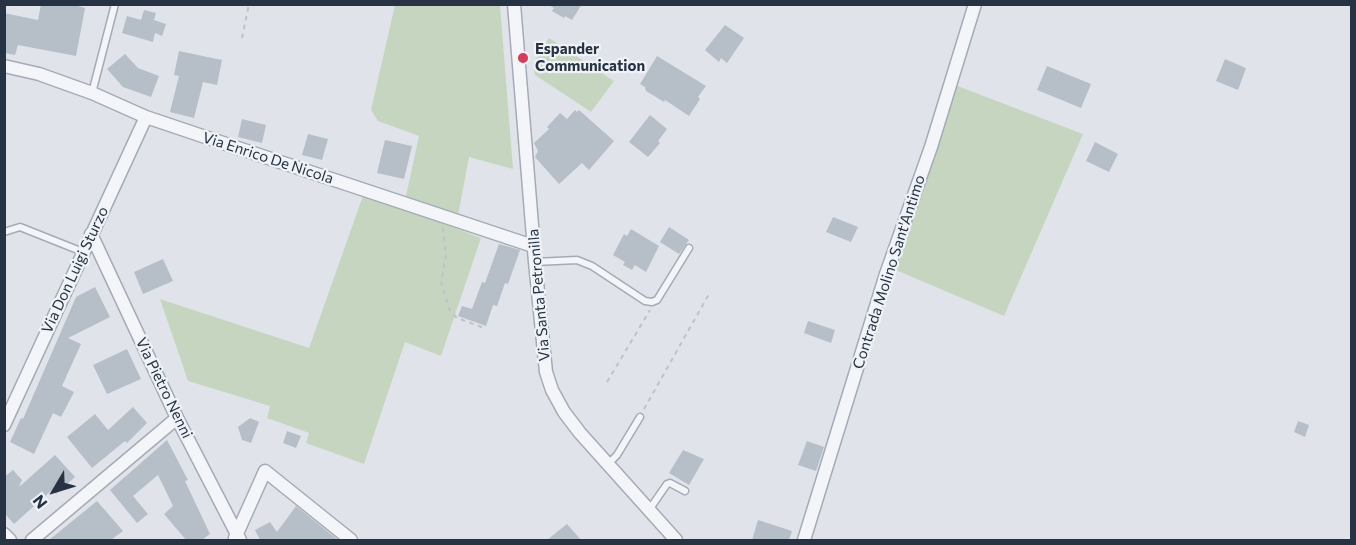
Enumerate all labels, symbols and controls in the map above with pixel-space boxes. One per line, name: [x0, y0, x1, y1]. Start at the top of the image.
place label: Espander Communication: [535, 40, 645, 75]
marker: Espander Communication: [516, 51, 530, 65]
street label: Via Enrico De Nicola: [200, 128, 336, 188]
street label: Contrada Molino Sant'Antimo: [849, 173, 929, 371]
street label: Via Don Luigi Sturzo: [38, 204, 112, 336]
street label: Via Santa Petronilla: [524, 228, 554, 362]
street label: Via Pietro Nenni: [132, 335, 196, 441]
north arrow: [24, 461, 84, 521]
text: N: [28, 492, 51, 513]

